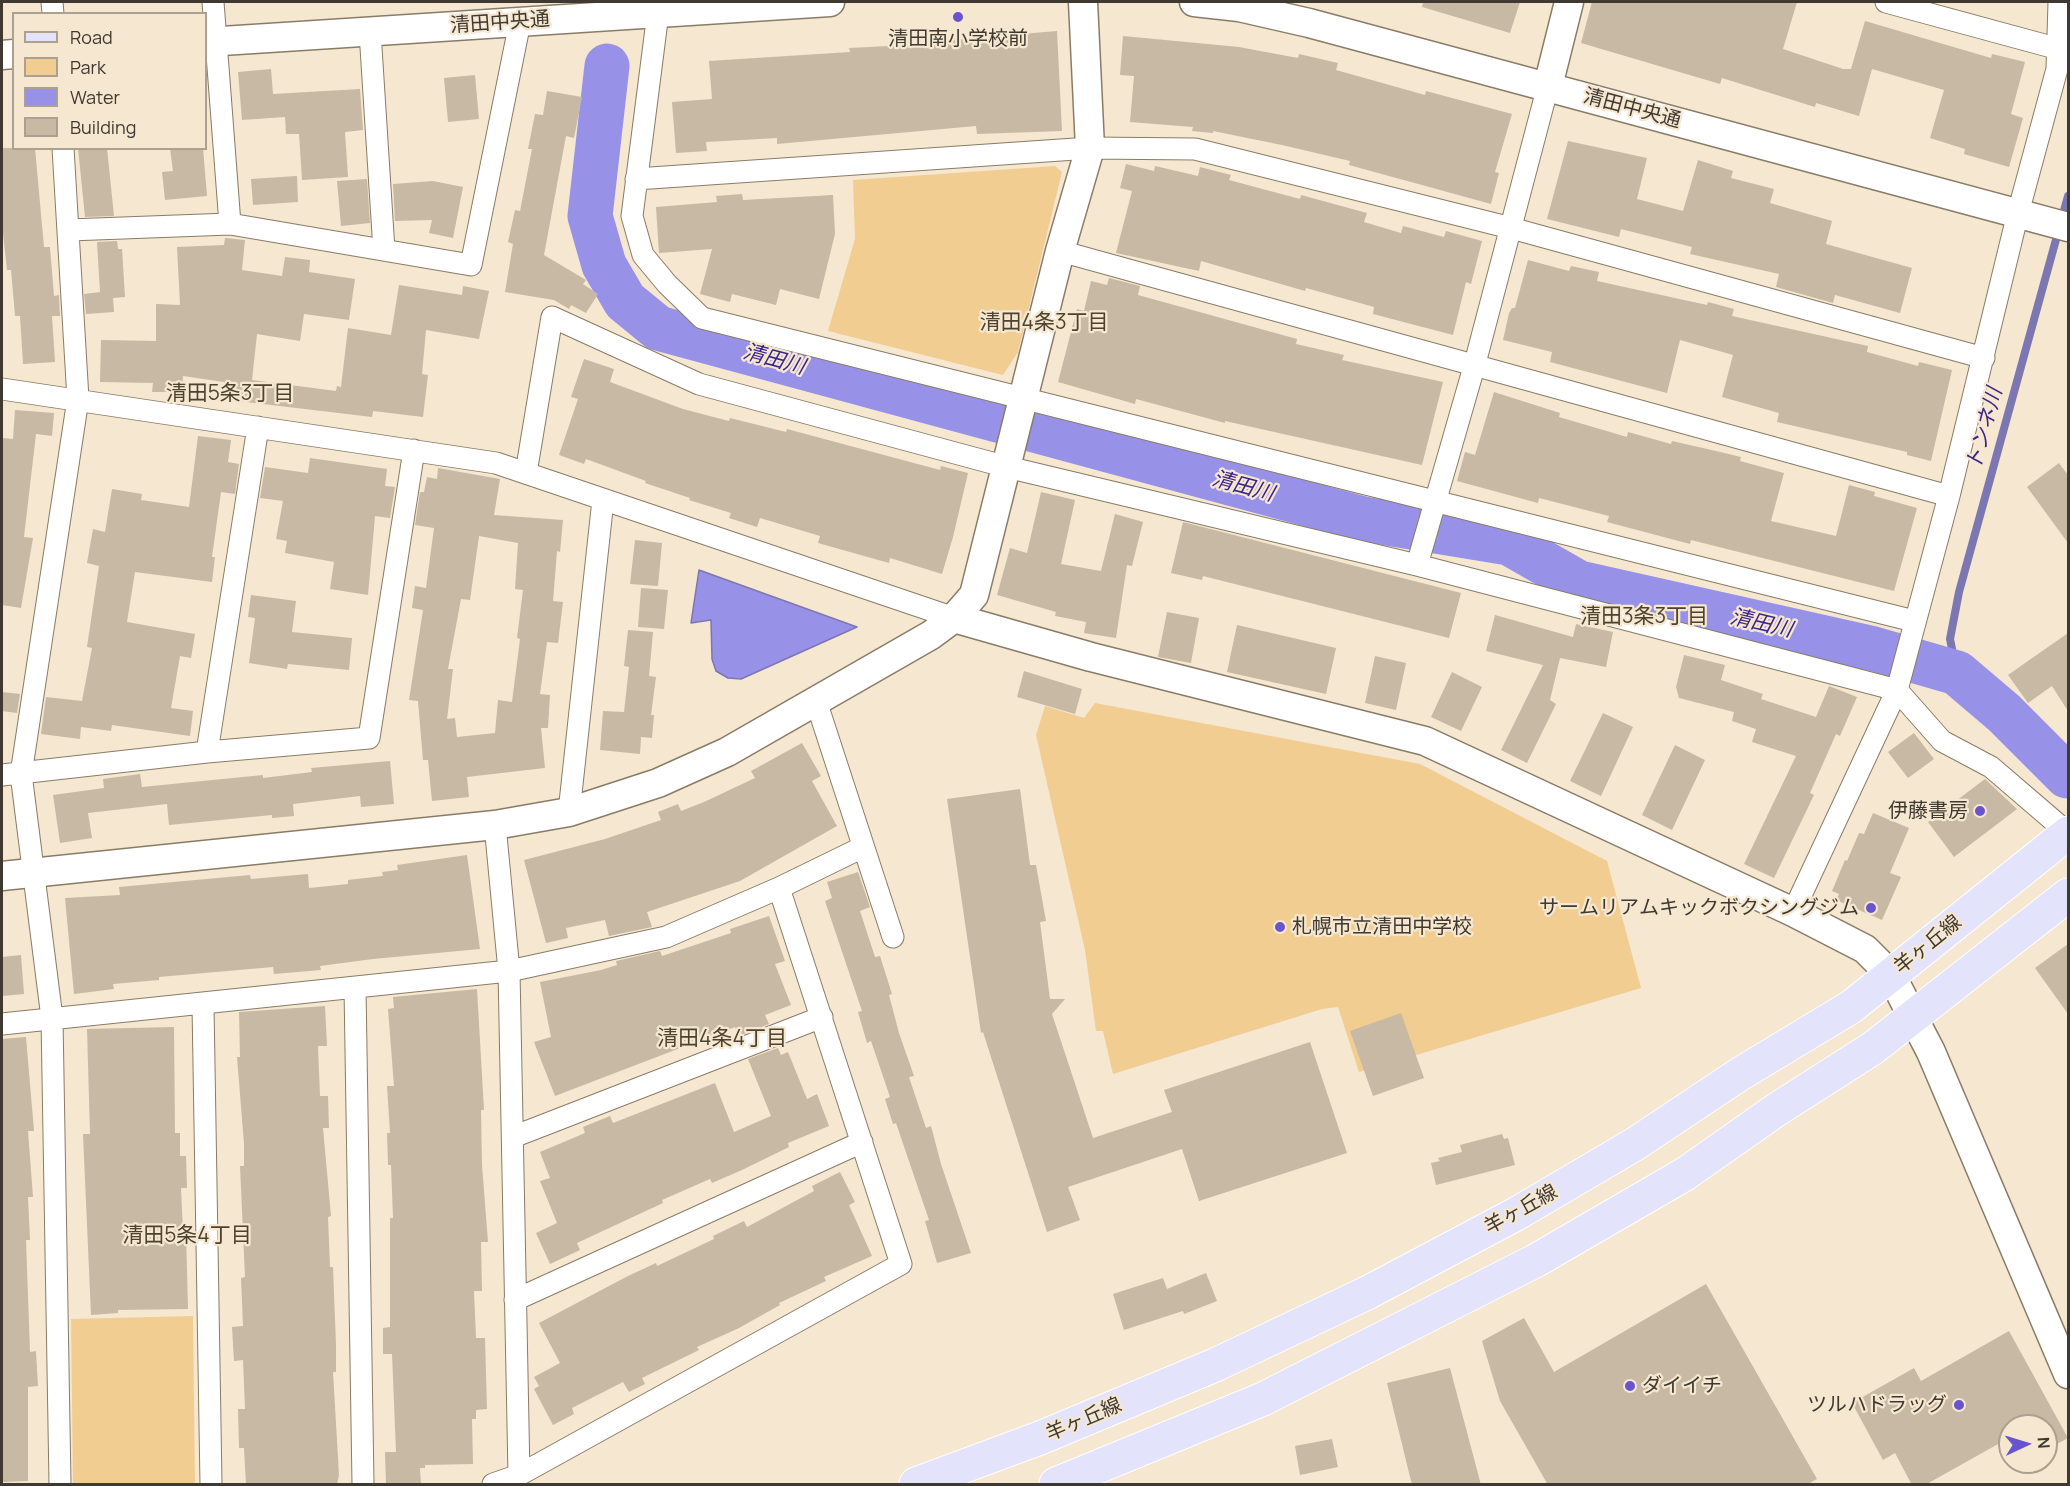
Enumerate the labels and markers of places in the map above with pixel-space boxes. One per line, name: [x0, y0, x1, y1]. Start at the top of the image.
marker: 清田南小学校前: [951, 10, 965, 24]
place label: 清田南小学校前: [888, 27, 1028, 51]
place label: 伊藤書房: [1888, 799, 1968, 823]
marker: 伊藤書房: [1973, 804, 1987, 818]
place label: サームリアムキックボクシングジム: [1539, 896, 1859, 920]
marker: サームリアムキックボクシングジム: [1864, 901, 1878, 915]
place label: 札幌市立清田中学校: [1292, 915, 1472, 939]
marker: 札幌市立清田中学校: [1273, 920, 1287, 934]
place label: ダイイチ: [1642, 1374, 1722, 1398]
marker: ダイイチ: [1623, 1379, 1637, 1393]
place label: ツルハドラッグ: [1807, 1393, 1947, 1417]
marker: ツルハドラッグ: [1952, 1398, 1966, 1412]

